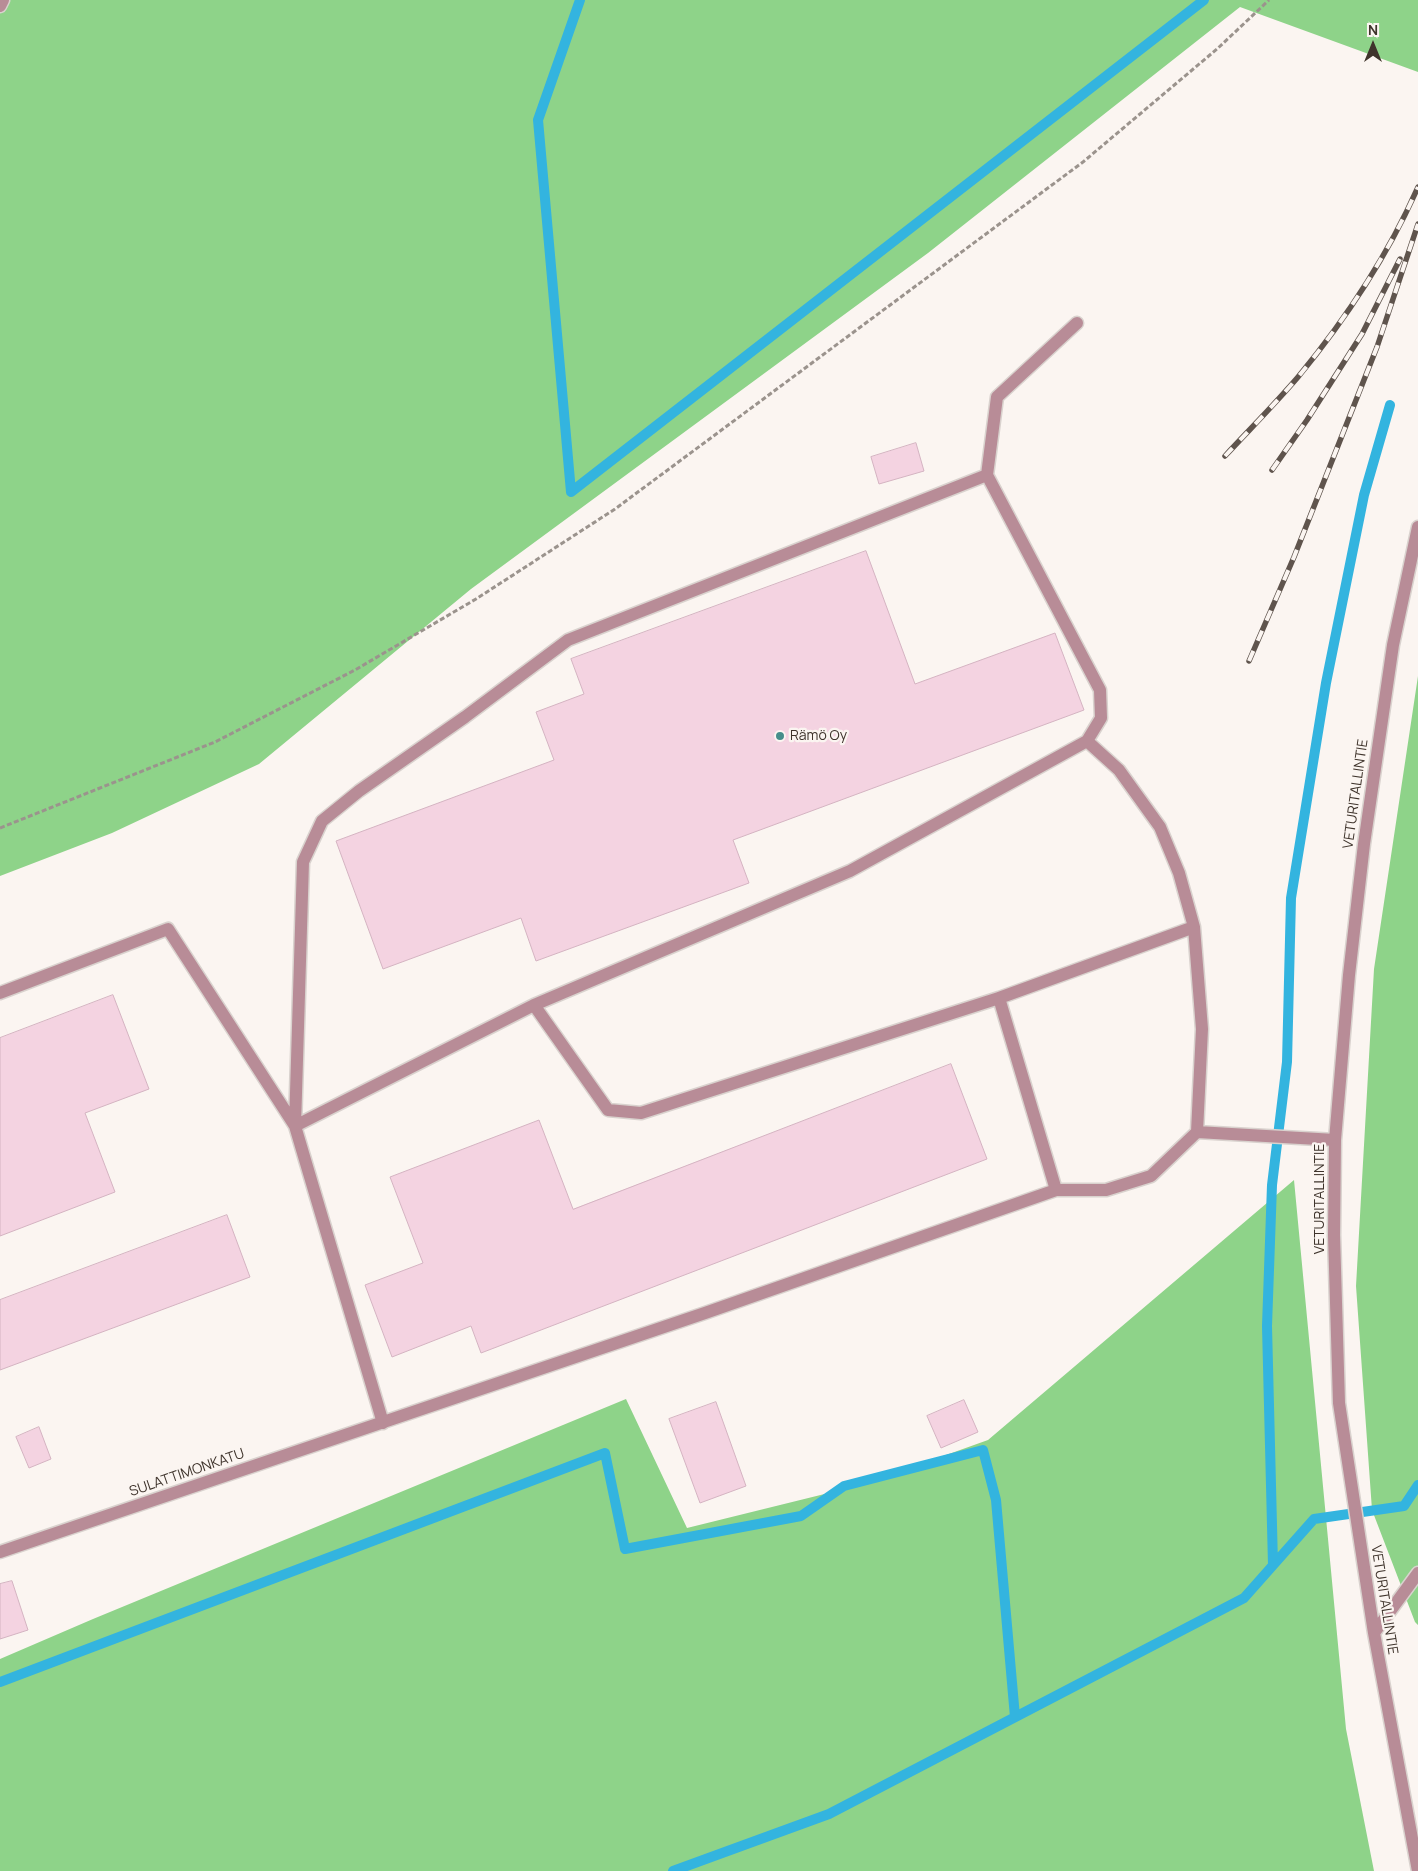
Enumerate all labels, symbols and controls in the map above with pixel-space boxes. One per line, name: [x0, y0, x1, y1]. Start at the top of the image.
north arrow: [1348, 20, 1398, 70]
text: N: [1368, 20, 1378, 39]
place label: Rämö Oy: [790, 728, 847, 744]
marker: Rämö Oy: [774, 730, 786, 742]
street label: VETURITALLINTIE: [1340, 738, 1372, 850]
street label: VETURITALLINTIE: [1312, 1144, 1328, 1254]
street label: SULATTIMONKATU: [127, 1445, 247, 1501]
street label: VETURITALLINTIE: [1367, 1544, 1401, 1656]

